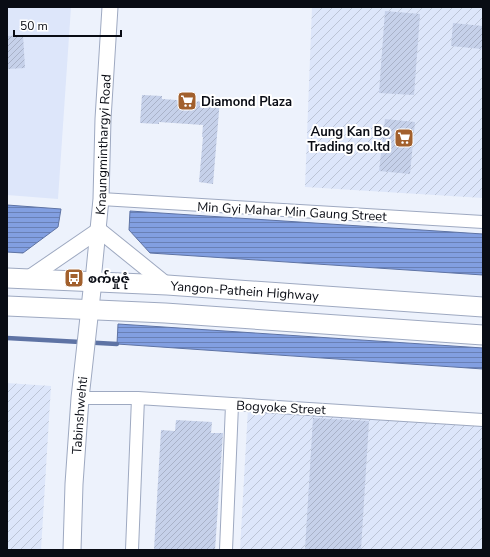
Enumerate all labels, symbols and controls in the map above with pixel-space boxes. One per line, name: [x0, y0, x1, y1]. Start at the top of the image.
scale bar: [14, 12, 121, 38]
text: 50 m: [20, 18, 48, 34]
street label: Knaungminthargyi Road: [92, 74, 116, 216]
supermarket icon: Diamond Plaza: [176, 90, 198, 112]
place label: Diamond Plaza: [201, 93, 292, 111]
place label: Aung Kan Bo Trading co.ltd: [308, 123, 390, 156]
supermarket icon: Aung Kan Bo Trading co.ltd: [393, 127, 415, 149]
street label: Min Gyi Mahar Min Gaung Street: [197, 198, 388, 226]
bus stop icon: စက်မှုဇုံ: [63, 267, 85, 289]
place label: စက်မှုဇုံ: [88, 269, 130, 290]
street label: Yangon-Pathein Highway: [169, 277, 320, 306]
street label: Tabinshwehti: [68, 375, 92, 455]
street label: Bogyoke Street: [236, 397, 327, 419]

